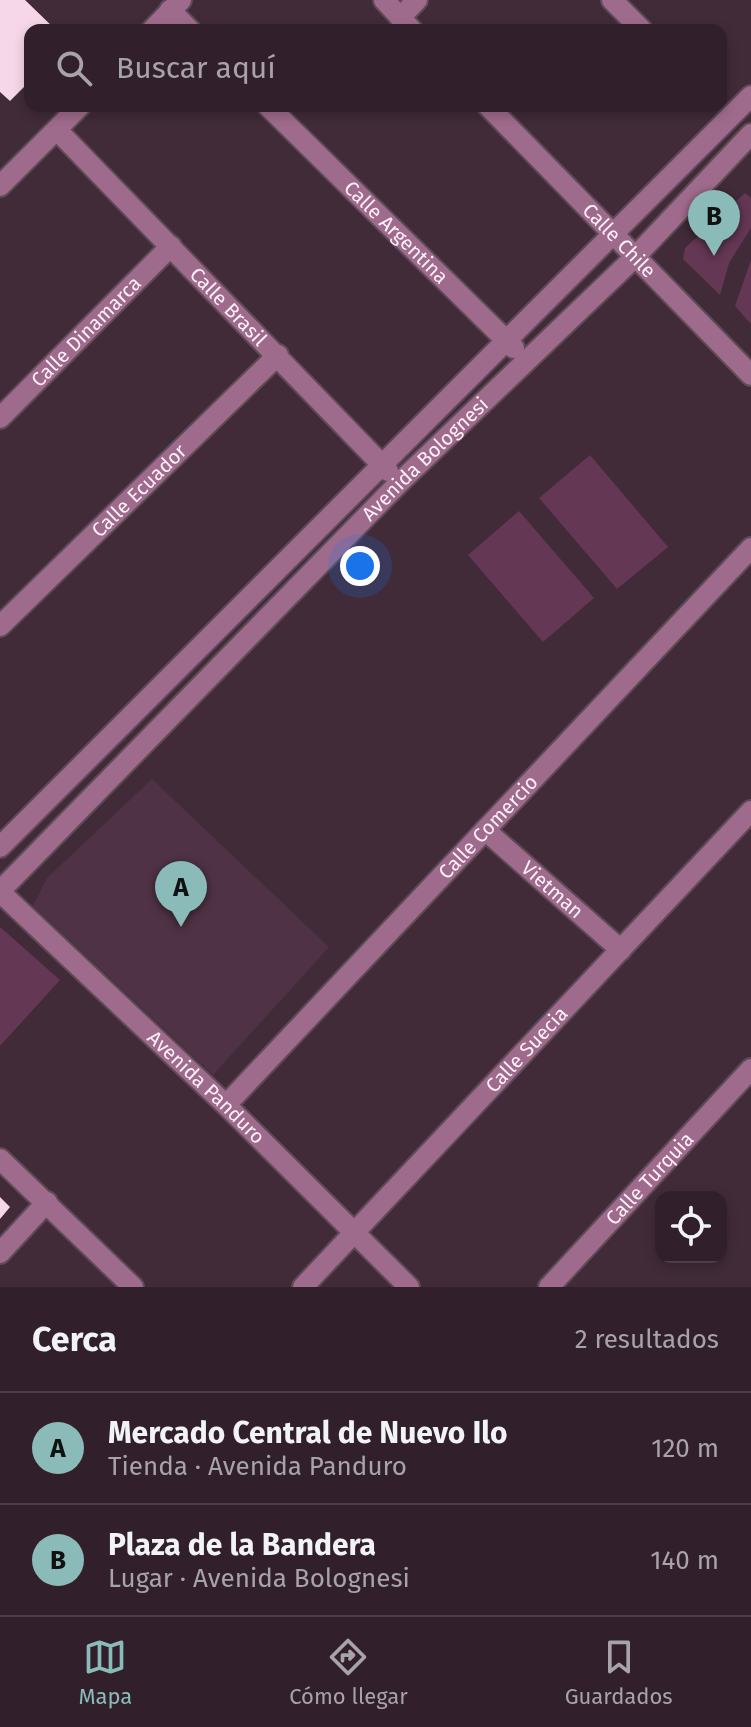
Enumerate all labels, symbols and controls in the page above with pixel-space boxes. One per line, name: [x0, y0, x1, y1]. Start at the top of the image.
search box: [24, 24, 727, 112]
icon: search: [52, 46, 96, 90]
text: Buscar aquí: [116, 50, 276, 86]
street label: Calle Argentina: [339, 176, 453, 289]
pin: B: [688, 190, 740, 256]
street label: Calle Chile: [578, 198, 661, 283]
street label: Calle Brasil: [185, 262, 272, 351]
street label: Calle Dinamarca: [26, 271, 146, 392]
street label: Avenida Bolognesi: [357, 392, 493, 526]
street label: Calle Ecuador: [86, 439, 192, 542]
your location: [340, 546, 380, 586]
street label: Calle Comercio: [433, 770, 543, 884]
street label: Vietman: [517, 856, 588, 923]
pin: A: [155, 861, 207, 927]
street label: Calle Suecia: [480, 1002, 573, 1098]
street label: Avenida Panduro: [143, 1025, 270, 1149]
street label: Calle Turquia: [601, 1127, 698, 1230]
map controls: [655, 1191, 727, 1263]
button: locate: [655, 1191, 727, 1263]
text: Cerca: [32, 1319, 117, 1360]
text: 2 resultados: [575, 1324, 719, 1355]
text: Mercado Central de Nuevo Ilo: [108, 1415, 508, 1451]
text: A: [50, 1433, 66, 1464]
text: 120 m: [651, 1433, 719, 1464]
text: Tienda · Avenida Panduro: [108, 1451, 407, 1482]
text: Plaza de la Bandera: [108, 1527, 376, 1563]
text: B: [50, 1545, 66, 1576]
text: 140 m: [650, 1545, 719, 1576]
text: Lugar · Avenida Bolognesi: [108, 1563, 410, 1594]
tab: Mapa: [78, 1635, 132, 1710]
tab: Cómo llegar: [289, 1635, 408, 1710]
tab: Guardados: [565, 1635, 673, 1710]

